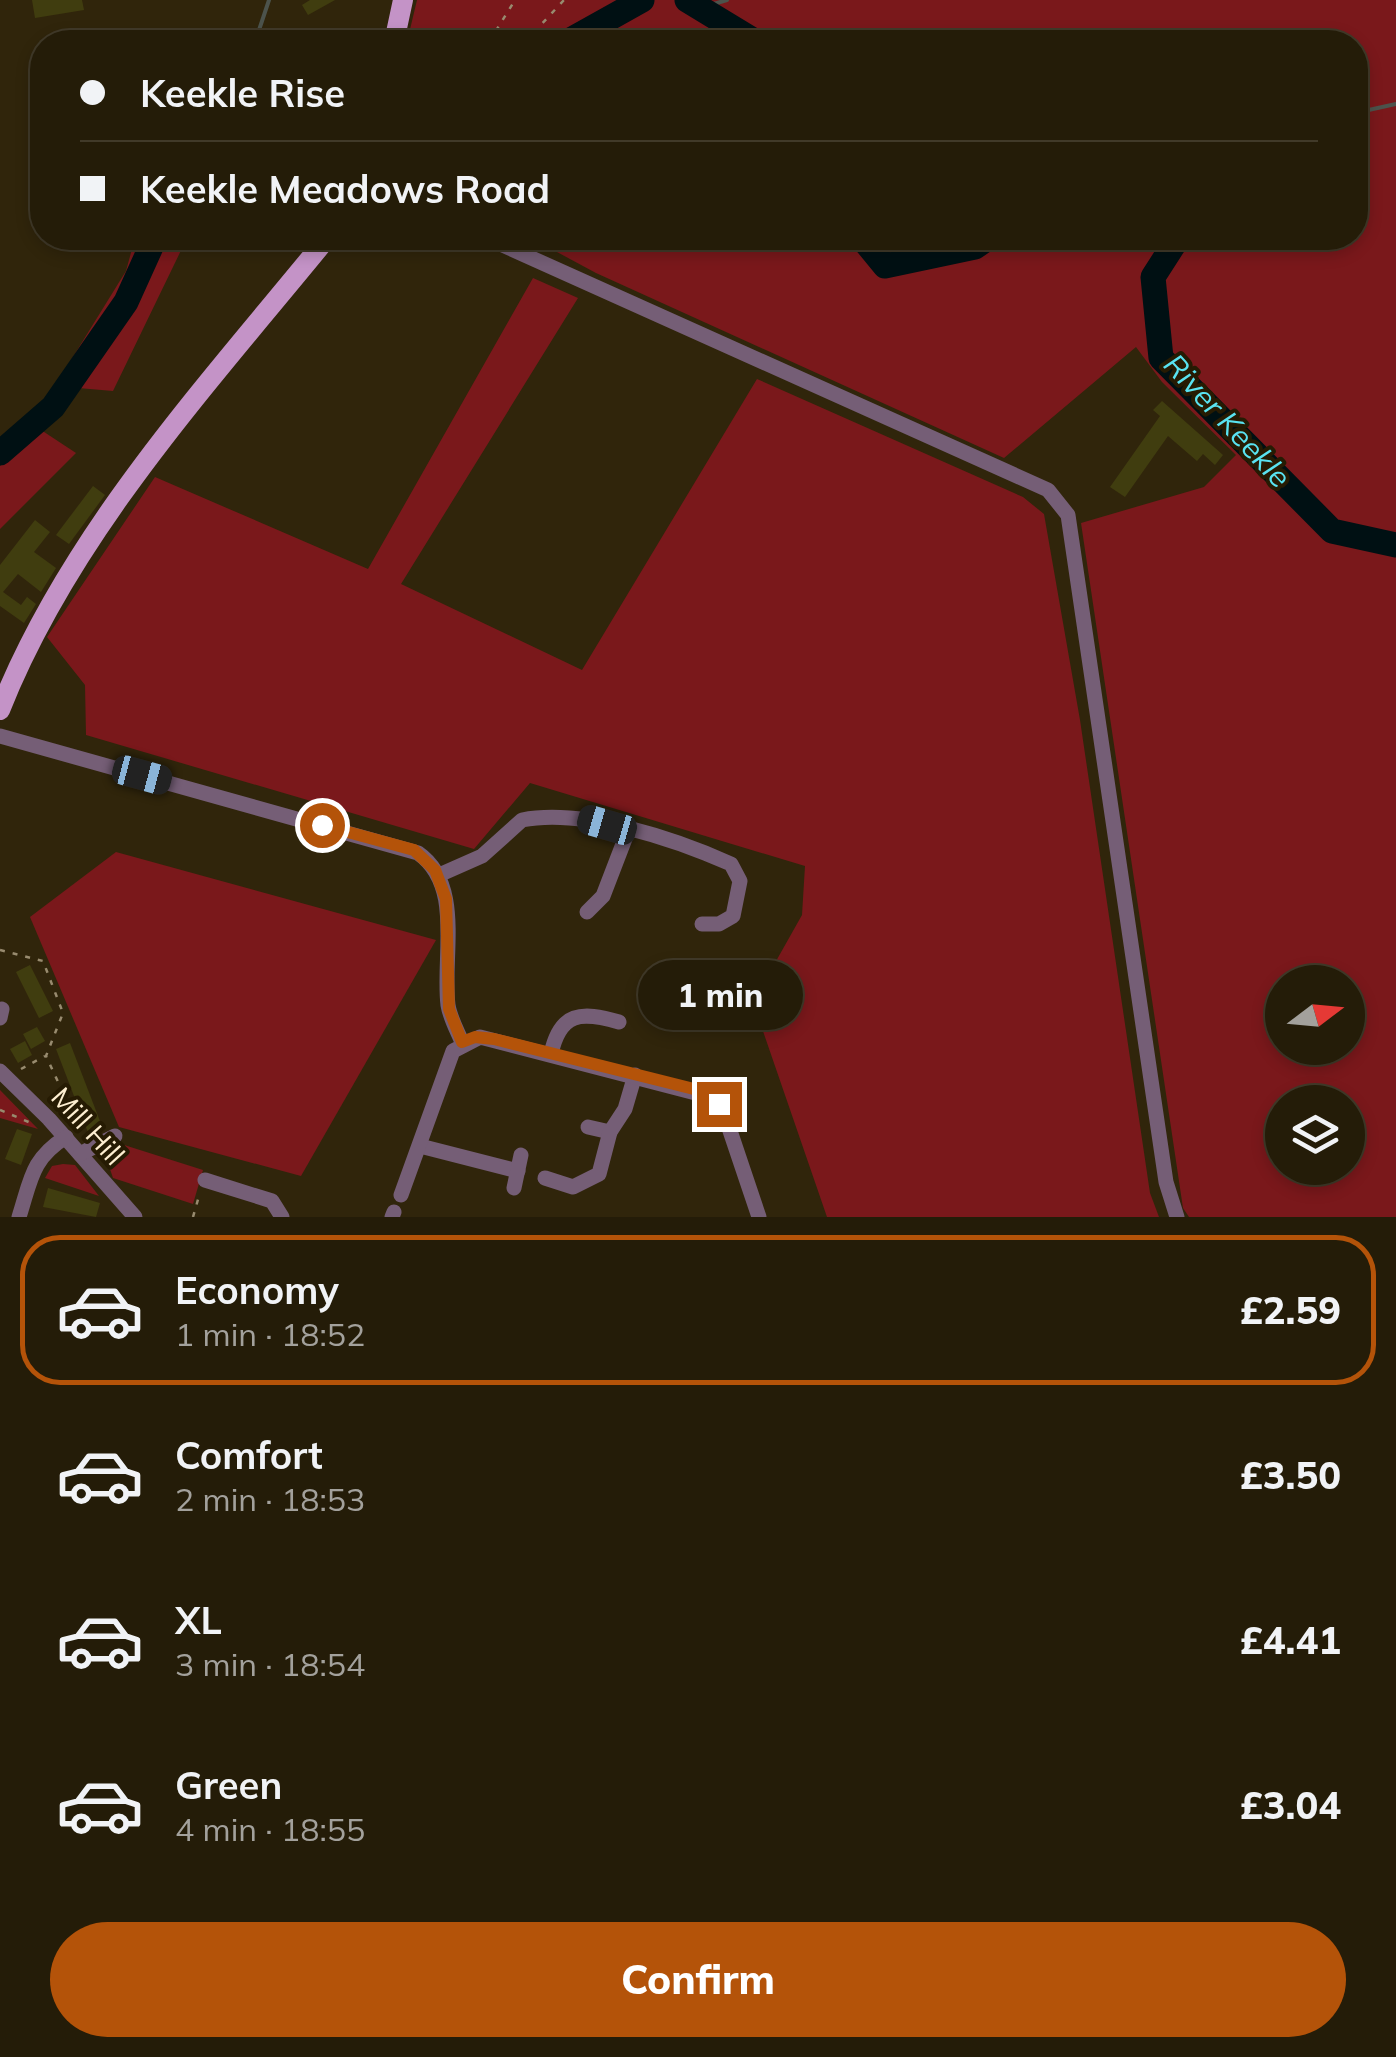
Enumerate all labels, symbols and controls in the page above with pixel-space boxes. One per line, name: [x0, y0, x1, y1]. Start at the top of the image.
text: Keekle Rise: [140, 69, 345, 117]
text: Keekle Meadows Road: [140, 165, 550, 213]
water label: River Keekle: [1156, 346, 1299, 495]
car: [109, 753, 175, 797]
car: [574, 802, 640, 848]
route start: [300, 803, 345, 848]
callout: 1 min: [636, 959, 802, 1029]
north arrow: [1265, 965, 1365, 1065]
map controls: [1265, 965, 1365, 1185]
text: 1 min: [678, 975, 763, 1015]
street label: Mill Hill: [44, 1079, 132, 1172]
route end: [697, 1082, 742, 1127]
button: layers: [1265, 1085, 1365, 1185]
icon: car: [55, 1265, 145, 1355]
text: Economy: [175, 1266, 339, 1314]
text: £2.59: [1240, 1286, 1341, 1334]
text: 1 min · 18:52: [175, 1314, 365, 1354]
icon: car: [55, 1430, 145, 1520]
text: Comfort: [175, 1431, 323, 1479]
text: £3.50: [1240, 1451, 1341, 1499]
text: 2 min · 18:53: [175, 1479, 365, 1519]
icon: car: [55, 1595, 145, 1685]
text: XL: [175, 1596, 222, 1644]
text: £4.41: [1240, 1616, 1341, 1664]
text: 3 min · 18:54: [175, 1644, 365, 1684]
icon: car: [55, 1760, 145, 1850]
text: Green: [175, 1761, 282, 1809]
text: £3.04: [1240, 1781, 1341, 1829]
text: 4 min · 18:55: [175, 1809, 365, 1849]
button: Confirm: [50, 1922, 1346, 2037]

